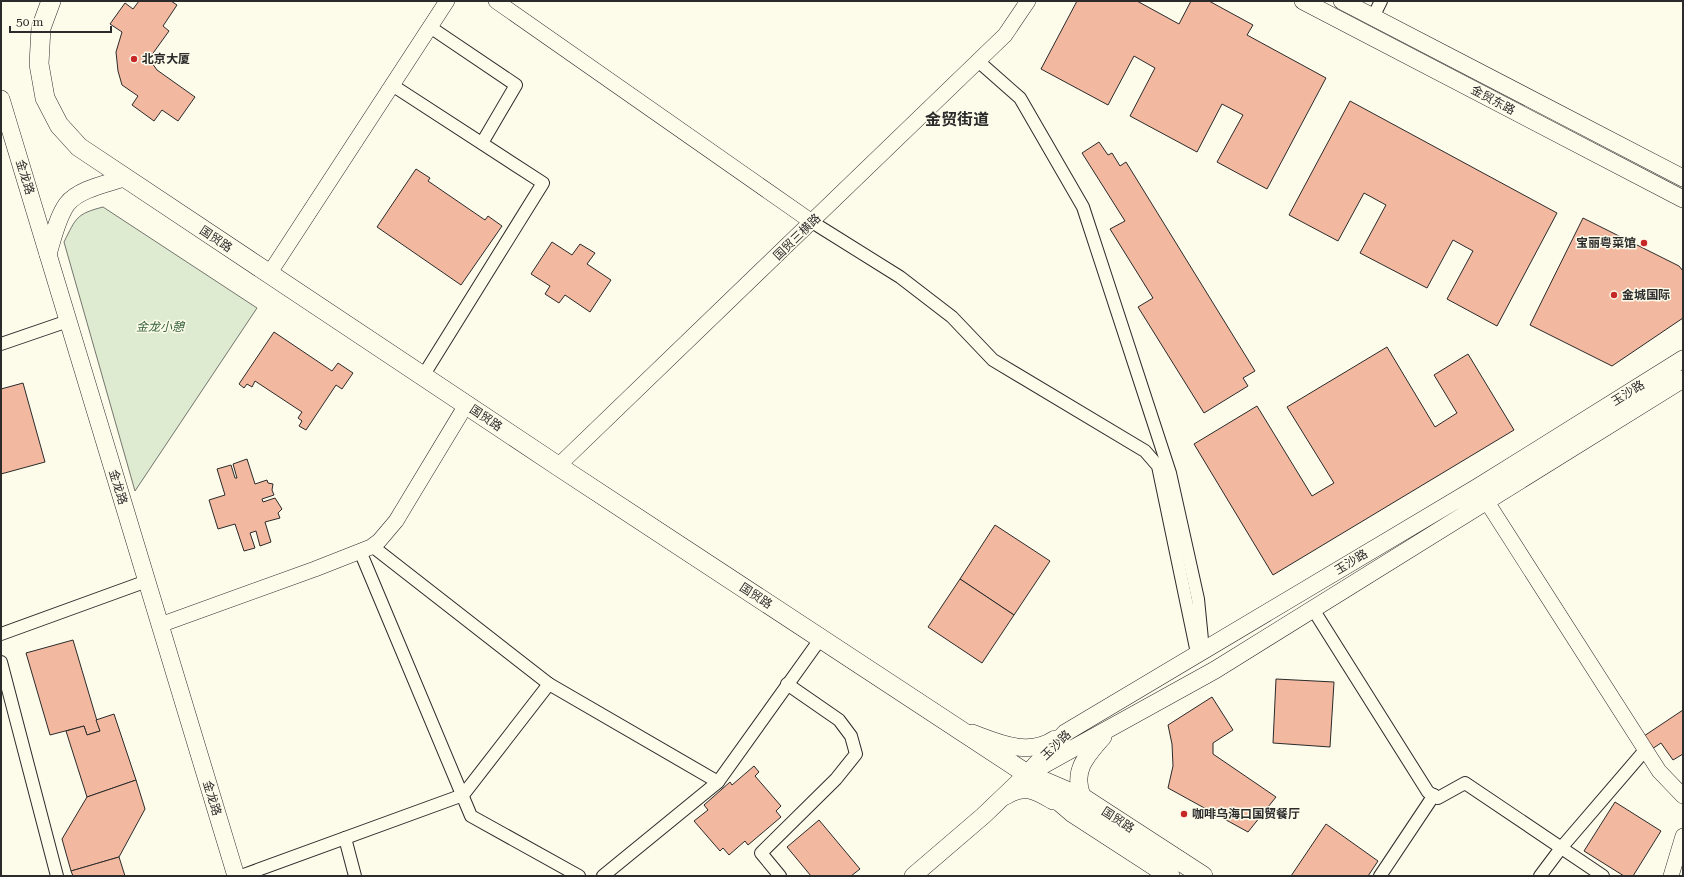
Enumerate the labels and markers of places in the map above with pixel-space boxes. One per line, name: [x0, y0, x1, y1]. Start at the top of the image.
place label: 北京大厦: [142, 52, 190, 66]
marker: 北京大厦: [129, 54, 139, 64]
place label: 宝丽粤菜馆: [1576, 236, 1636, 250]
marker: 宝丽粤菜馆: [1639, 238, 1649, 248]
place label: 金城国际: [1622, 288, 1670, 302]
marker: 金城国际: [1609, 290, 1619, 300]
place label: 咖啡乌海口国贸餐厅: [1192, 807, 1300, 821]
marker: 咖啡乌海口国贸餐厅: [1179, 809, 1189, 819]

